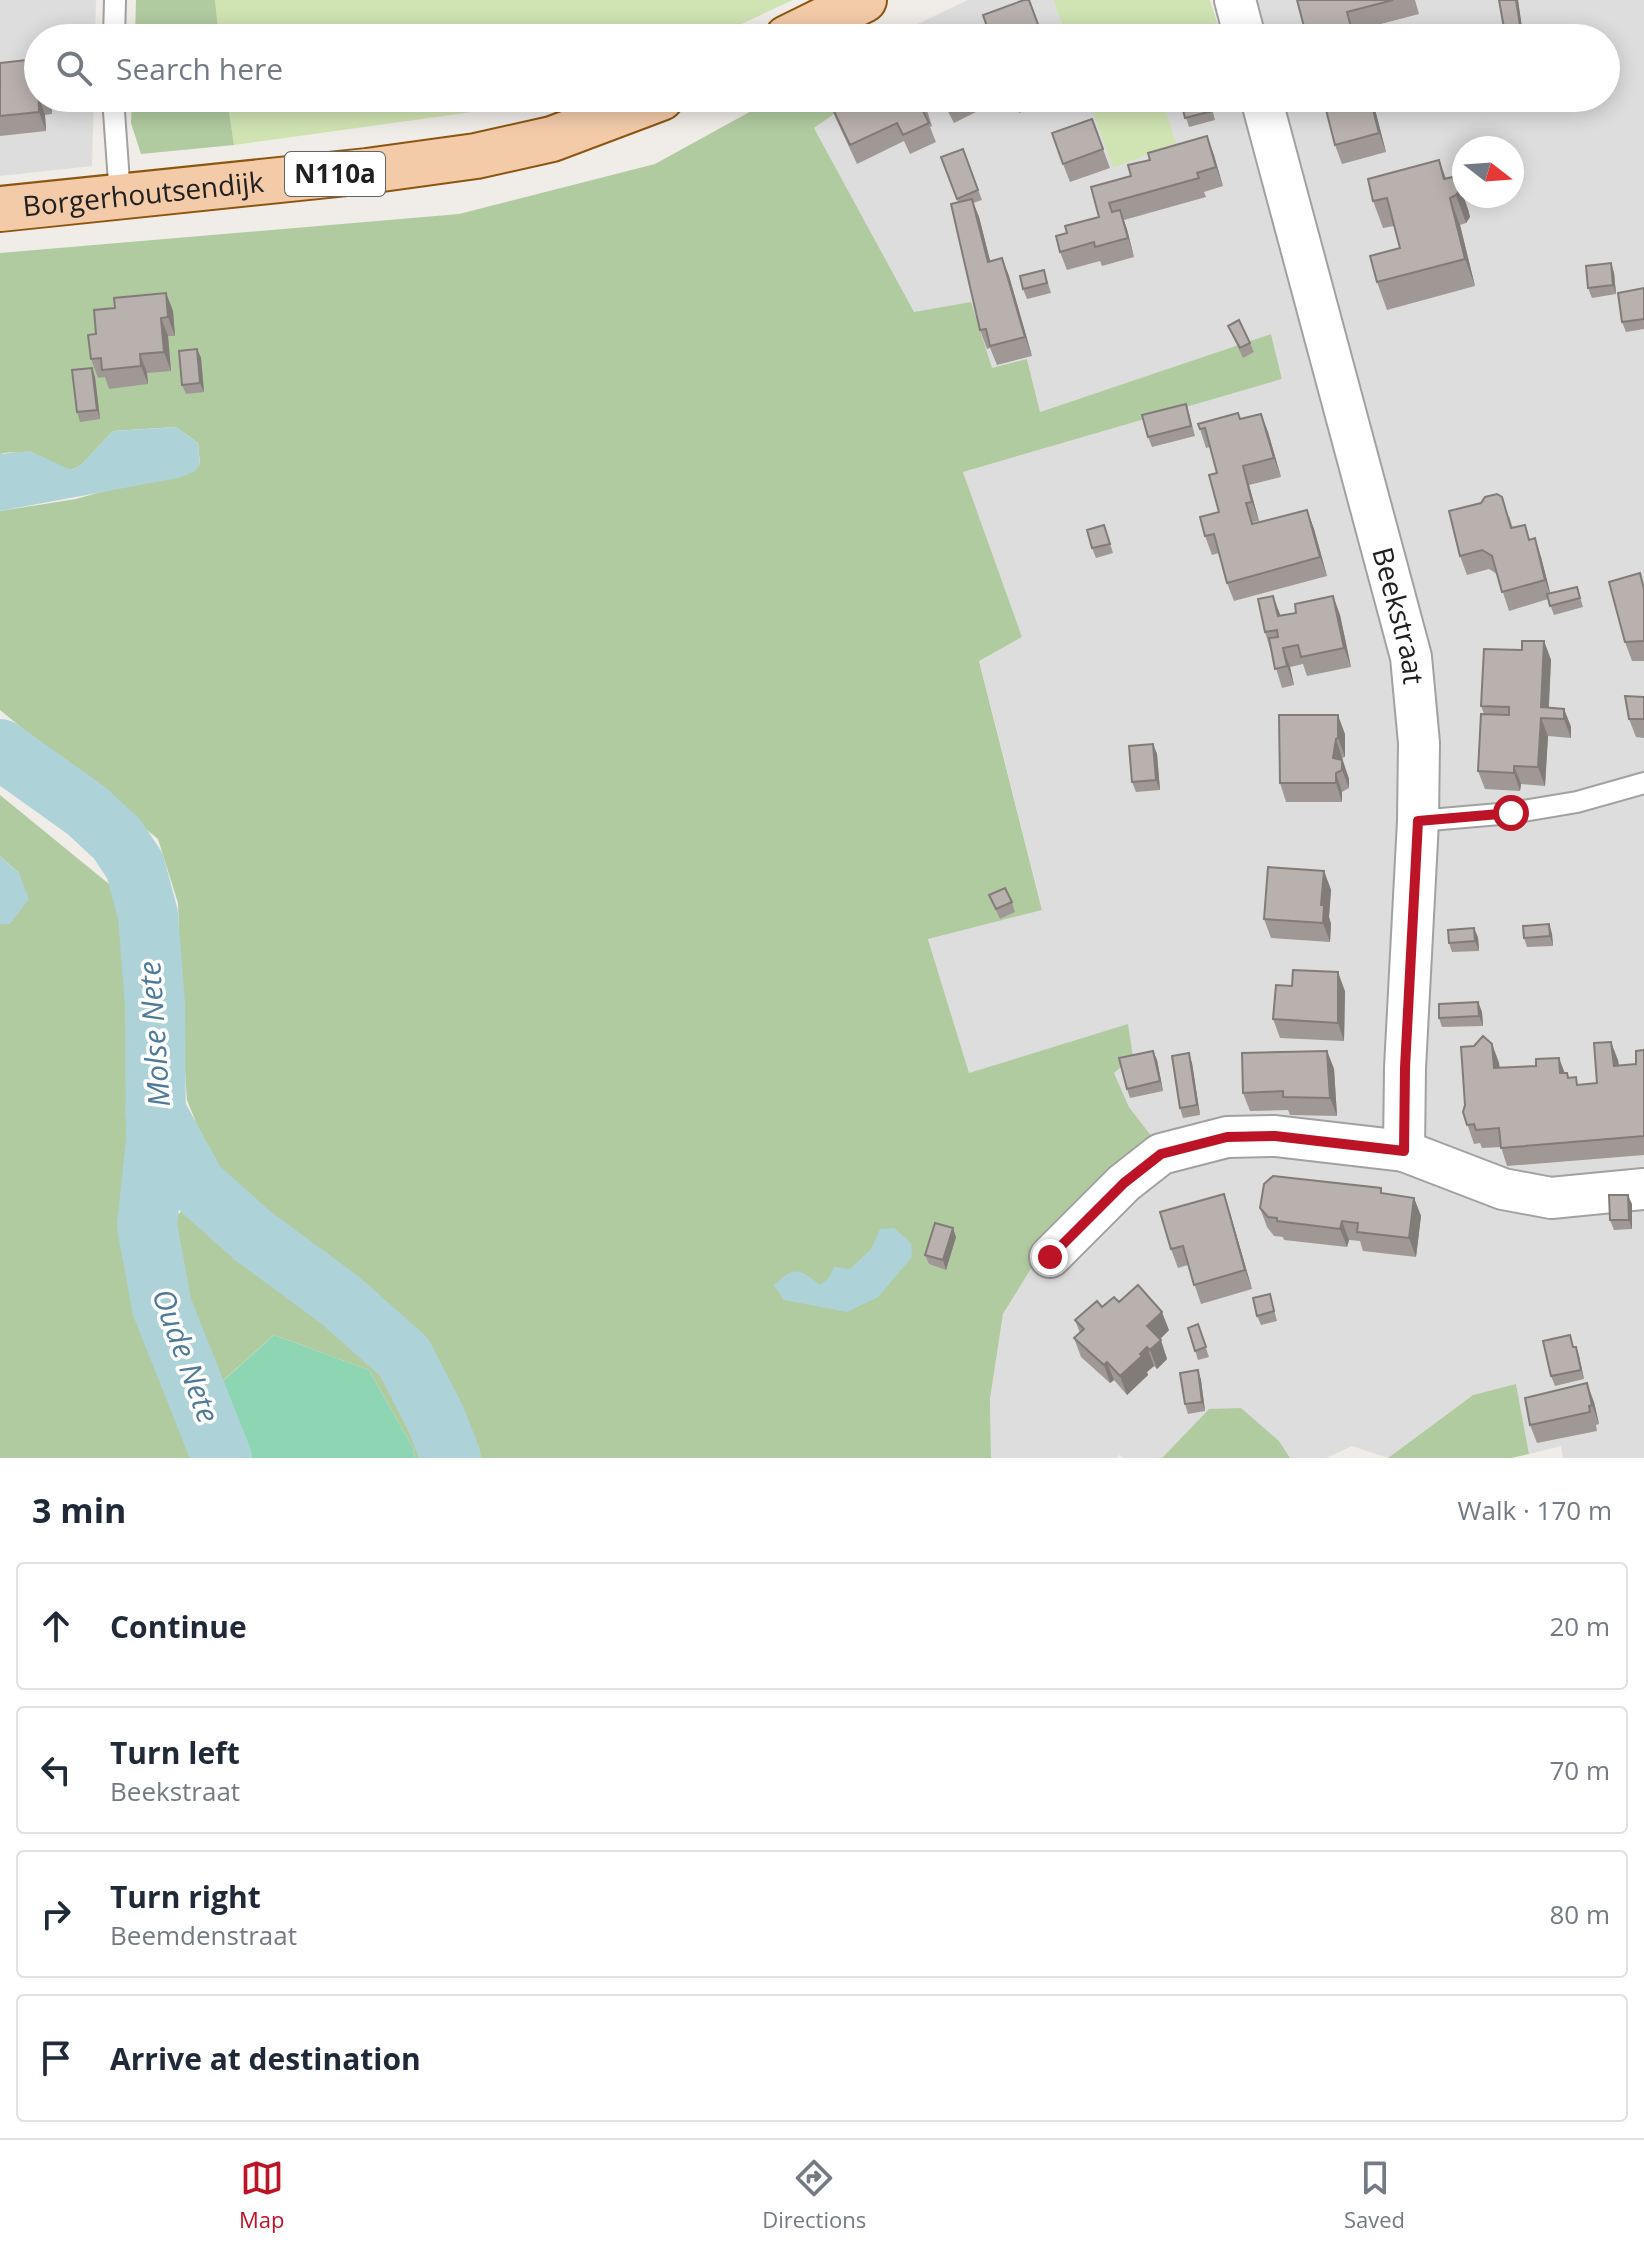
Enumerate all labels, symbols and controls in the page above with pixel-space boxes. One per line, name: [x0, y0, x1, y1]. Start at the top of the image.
search box: [24, 24, 1620, 112]
icon: search: [52, 46, 96, 90]
text: Search here: [116, 48, 283, 89]
north arrow: [1452, 136, 1524, 208]
road number: N110a: [285, 152, 385, 196]
street label: Borgerhoutsendijk: [21, 162, 266, 225]
street label: Beekstraat: [1364, 543, 1433, 686]
route start: [1493, 795, 1529, 831]
water label: Molse Nete: [128, 960, 179, 1108]
route end: [1032, 1239, 1068, 1275]
water label: Oude Nete: [143, 1283, 230, 1428]
text: 3 min: [32, 1487, 126, 1533]
text: Walk · 170 m: [1458, 1492, 1612, 1528]
icon: ahead: [34, 1604, 78, 1648]
text: Continue: [110, 1606, 247, 1647]
text: 20 m: [1549, 1608, 1610, 1644]
text: Turn left: [110, 1732, 240, 1773]
icon: left: [34, 1748, 78, 1792]
text: 70 m: [1549, 1752, 1610, 1788]
text: Beekstraat: [110, 1773, 240, 1809]
text: Turn right: [110, 1876, 261, 1917]
icon: right: [34, 1892, 78, 1936]
text: 80 m: [1549, 1896, 1610, 1932]
text: Beemdenstraat: [110, 1917, 297, 1953]
icon: arrive: [34, 2036, 78, 2080]
text: Arrive at destination: [110, 2038, 421, 2079]
tab: Map: [239, 2156, 284, 2234]
tab: Directions: [762, 2156, 866, 2234]
tab: Saved: [1344, 2156, 1405, 2234]

